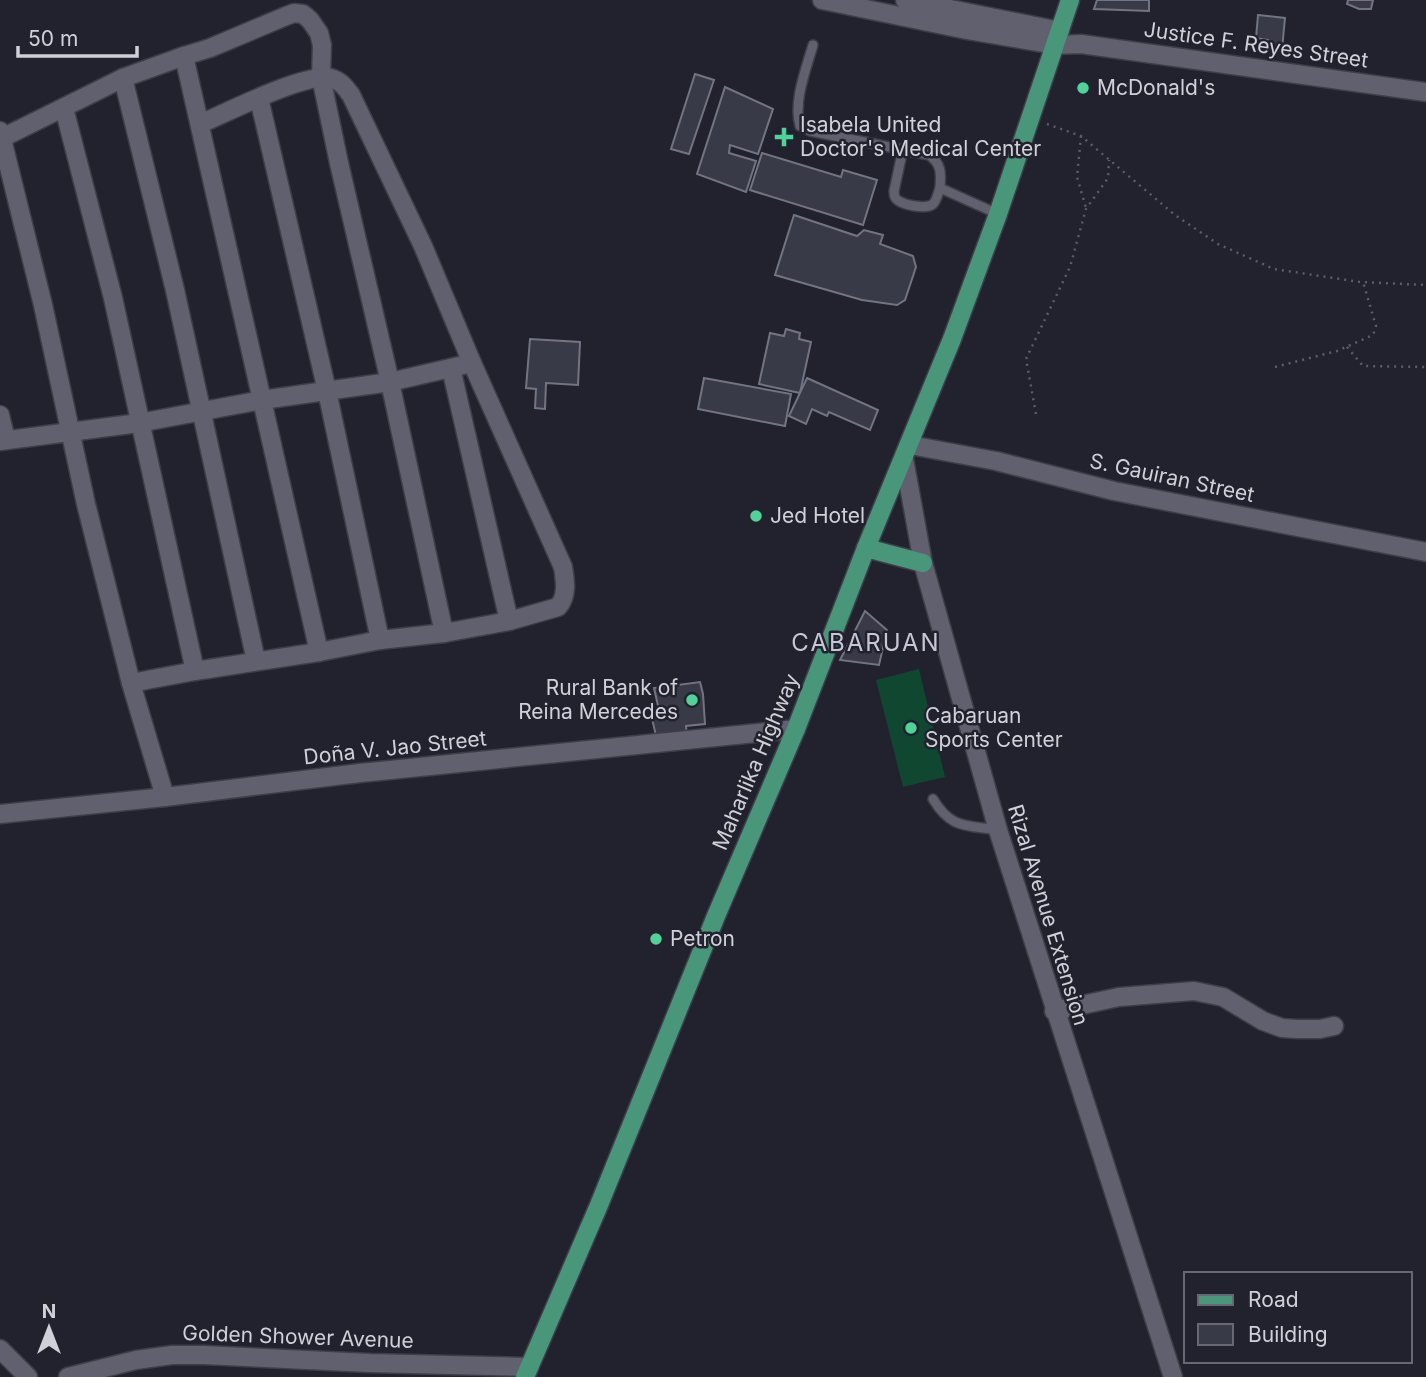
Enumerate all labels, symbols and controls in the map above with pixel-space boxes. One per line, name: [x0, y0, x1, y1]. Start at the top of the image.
scale bar: [18, 14, 136, 58]
street label: Justice F. Reyes Street: [1142, 16, 1370, 73]
text: 50 m: [28, 26, 78, 51]
place label: McDonald's: [1097, 75, 1215, 100]
marker: McDonald's: [1075, 80, 1091, 96]
place label: Isabela United Doctor's Medical Center: [800, 112, 1041, 161]
marker: Isabela United Doctor's Medical Center: [774, 127, 794, 147]
street label: S. Gauiran Street: [1088, 448, 1257, 507]
place label: Jed Hotel: [770, 503, 865, 528]
marker: Jed Hotel: [748, 508, 764, 524]
district label: CABARUAN: [791, 628, 941, 657]
street label: Maharlika Highway: [707, 670, 804, 854]
place label: Rural Bank of Reina Mercedes: [518, 675, 678, 724]
marker: Rural Bank of Reina Mercedes: [684, 692, 700, 708]
place label: Cabaruan Sports Center: [925, 703, 1063, 752]
marker: Cabaruan Sports Center: [903, 720, 919, 736]
street label: Doña V. Jao Street: [302, 725, 488, 770]
street label: Rizal Avenue Extension: [1003, 801, 1094, 1028]
place label: Petron: [670, 926, 735, 951]
marker: Petron: [648, 931, 664, 947]
legend: [1184, 1272, 1412, 1363]
text: Road: [1248, 1287, 1299, 1312]
north arrow: [14, 1293, 84, 1363]
text: N: [42, 1300, 56, 1323]
street label: Golden Shower Avenue: [182, 1320, 414, 1353]
text: Building: [1248, 1322, 1328, 1347]

